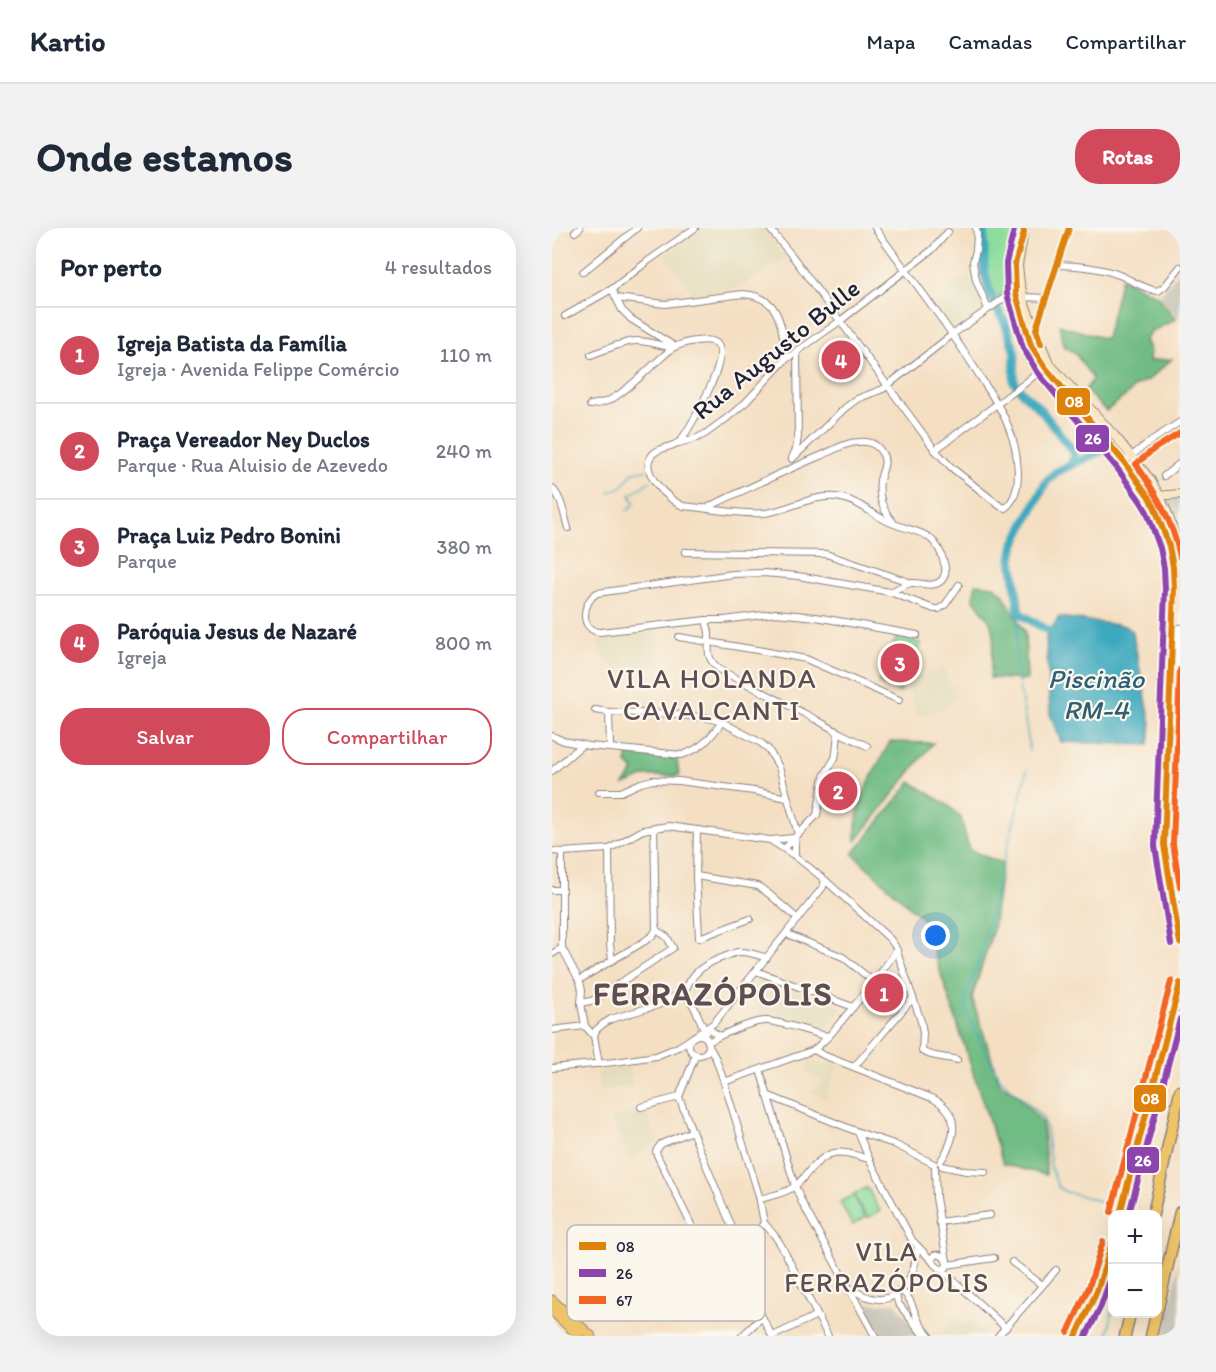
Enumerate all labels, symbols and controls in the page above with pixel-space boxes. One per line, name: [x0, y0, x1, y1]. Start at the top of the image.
text: Kartio: [30, 24, 105, 58]
text: Mapa: [867, 29, 915, 54]
text: Camadas: [948, 29, 1032, 54]
text: Compartilhar: [1065, 29, 1186, 54]
button: Rotas: [1075, 129, 1180, 184]
text: Onde estamos: [36, 131, 293, 182]
text: Por perto: [60, 251, 162, 283]
text: 4 resultados: [385, 255, 492, 279]
street label: Rua Augusto Bulle: [686, 272, 866, 426]
text: Igreja Batista da Família: [117, 330, 347, 357]
pin: 4: [822, 338, 860, 382]
text: 1: [75, 343, 84, 367]
text: 110 m: [440, 343, 492, 367]
text: Igreja · Avenida Felippe Comércio: [117, 357, 399, 381]
line badge: 08: [1056, 387, 1091, 416]
text: 08: [1065, 392, 1084, 411]
line badge: 26: [1075, 424, 1110, 453]
text: Praça Vereador Ney Duclos: [117, 426, 370, 453]
text: 26: [1085, 429, 1102, 448]
text: 2: [74, 439, 85, 463]
text: 240 m: [436, 439, 492, 463]
text: Parque · Rua Aluisio de Azevedo: [117, 453, 388, 477]
text: Praça Luiz Pedro Bonini: [117, 522, 341, 549]
text: 3: [74, 535, 85, 559]
text: 380 m: [437, 535, 492, 559]
text: Parque: [117, 549, 177, 573]
text: Paróquia Jesus de Nazaré: [117, 618, 357, 645]
text: 4: [73, 631, 86, 655]
text: 800 m: [435, 631, 492, 655]
pin: 3: [880, 640, 920, 686]
text: Igreja: [117, 645, 167, 669]
district label: VILA HOLANDA CAVALCANTI: [607, 661, 817, 727]
water label: Piscinão RM-4: [1048, 662, 1146, 726]
button: Salvar: [60, 708, 270, 765]
button: Compartilhar: [282, 708, 492, 765]
pin: 2: [818, 768, 858, 814]
your location: [921, 921, 950, 950]
pin: 1: [864, 970, 904, 1016]
district label: FERRAZÓPOLIS: [593, 975, 833, 1013]
line badge: 08: [1133, 1084, 1167, 1113]
text: 08: [1141, 1089, 1160, 1108]
line badge: 26: [1126, 1146, 1160, 1174]
text: 26: [1135, 1151, 1152, 1170]
map controls: [1108, 1210, 1162, 1318]
button: +: [1108, 1210, 1162, 1264]
legend: [567, 1225, 765, 1321]
district label: VILA FERRAZÓPOLIS: [784, 1235, 990, 1299]
text: 08: [616, 1237, 635, 1256]
text: 26: [616, 1264, 633, 1283]
button: −: [1108, 1264, 1162, 1318]
text: 67: [616, 1291, 632, 1310]

